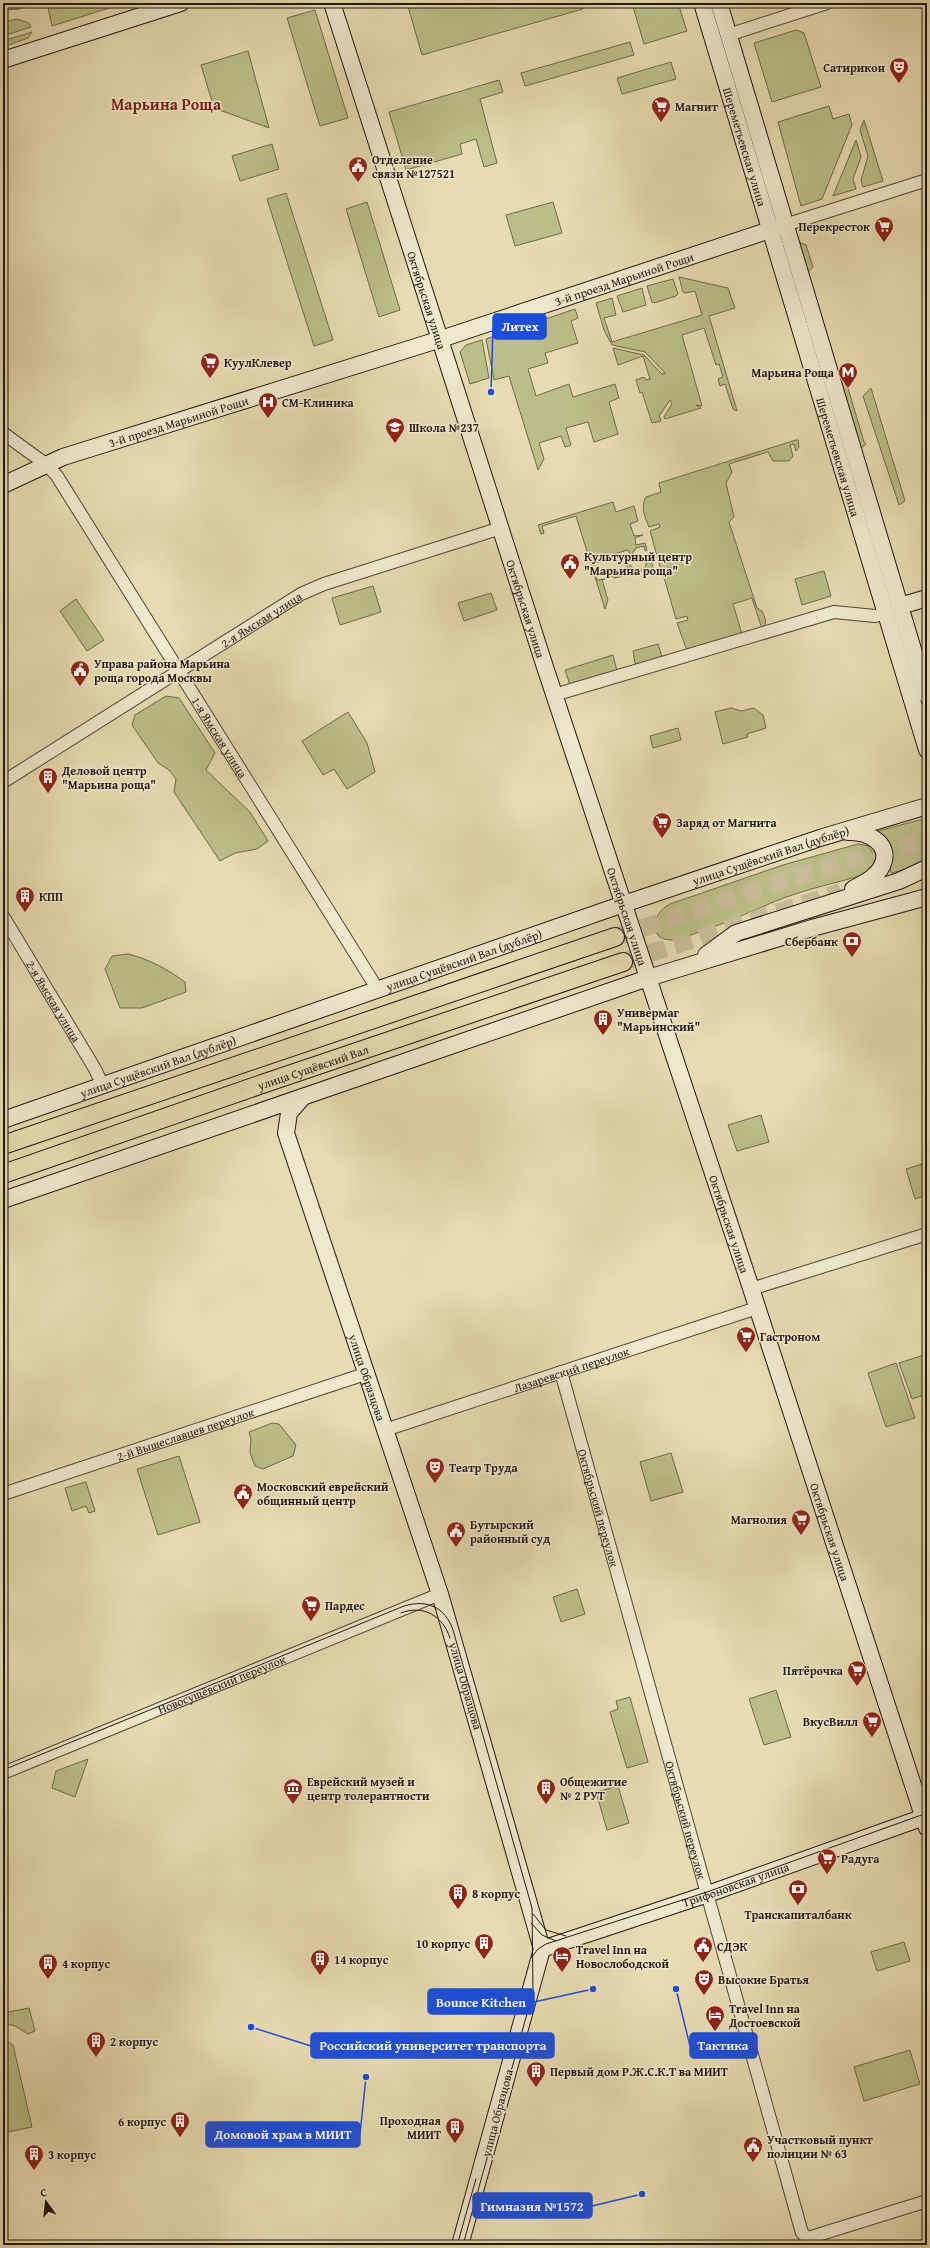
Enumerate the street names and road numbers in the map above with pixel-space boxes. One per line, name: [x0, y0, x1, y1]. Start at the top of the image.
street label: Шереметьевская улица: [719, 85, 771, 208]
street label: 3-й проезд Марьиной Рощи: [552, 247, 696, 309]
street label: Октябрьская улица: [404, 249, 451, 352]
street label: 3-й проезд Марьиной Рощи: [106, 391, 250, 451]
street label: Шереметьевская улица: [813, 395, 865, 519]
street label: Октябрьская улица: [503, 557, 550, 660]
street label: 2-я Ямская улица: [217, 587, 305, 651]
street label: 1-я Ямская улица: [188, 693, 252, 781]
street label: улица Сущёвский Вал (дублёр): [689, 821, 851, 889]
street label: Октябрьская улица: [604, 865, 652, 968]
street label: улица Сущёвский Вал (дублёр): [383, 924, 544, 995]
street label: 2-я Ямская улица: [23, 957, 85, 1045]
street label: улица Сущёвский Вал (дублёр): [77, 1031, 238, 1101]
street label: улица Сущёвский Вал: [254, 1040, 371, 1094]
street label: Октябрьская улица: [706, 1173, 754, 1275]
street label: улица Образцова: [345, 1331, 390, 1423]
street label: Лазаревский переулок: [511, 1342, 632, 1396]
street label: 2-й Вышеславцев переулок: [114, 1403, 257, 1464]
street label: Октябрьский переулок: [574, 1447, 624, 1570]
street label: Октябрьская улица: [806, 1481, 854, 1583]
street label: улица Образцова: [445, 1639, 487, 1732]
street label: Новосущёвский переулок: [155, 1650, 288, 1717]
street label: Октябрьский переулок: [662, 1759, 711, 1882]
street label: Трифоновская улица: [680, 1857, 791, 1911]
street label: улица Образцова: [477, 2067, 517, 2160]

